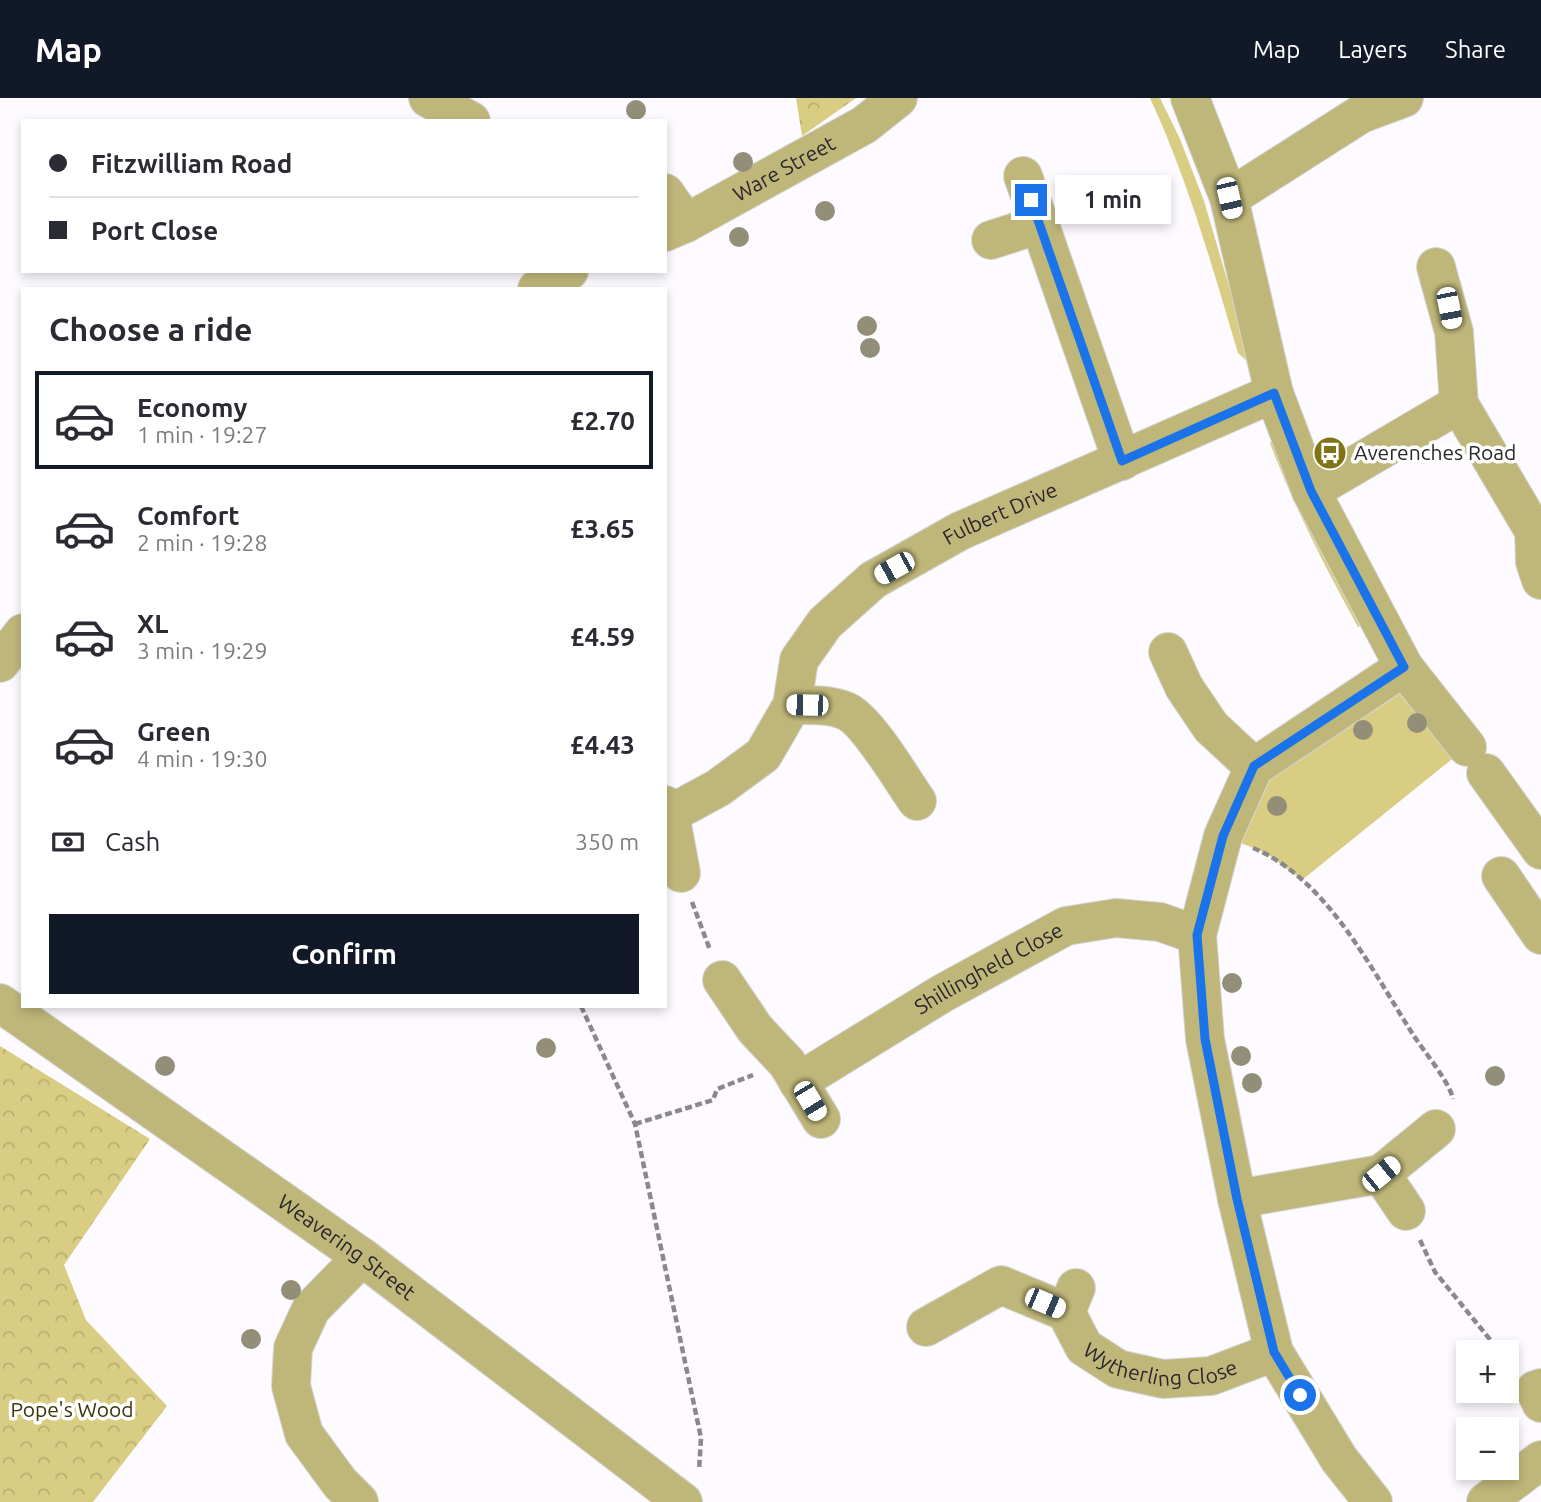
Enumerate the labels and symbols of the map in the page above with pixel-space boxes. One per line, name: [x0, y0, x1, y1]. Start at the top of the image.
street label: Ware Street: [729, 130, 839, 206]
car: [1215, 175, 1244, 221]
callout: 1 min: [1056, 176, 1171, 224]
route end: [1015, 184, 1047, 216]
car: [1435, 285, 1464, 331]
bus stop icon: Averenches Road: [1311, 434, 1349, 472]
place label: Averenches Road: [1354, 440, 1516, 464]
street label: Fulbert Drive: [938, 477, 1061, 549]
car: [871, 549, 918, 587]
car: [786, 694, 829, 716]
street label: Shillingheld Close: [910, 917, 1067, 1019]
car: [791, 1078, 830, 1124]
car: [1359, 1153, 1404, 1195]
street label: Weavering Street: [274, 1189, 421, 1304]
car: [1022, 1285, 1069, 1321]
street label: Wytherling Close: [1079, 1337, 1240, 1390]
route start: [1284, 1379, 1316, 1411]
park label: Pope's Wood: [10, 1397, 134, 1421]

